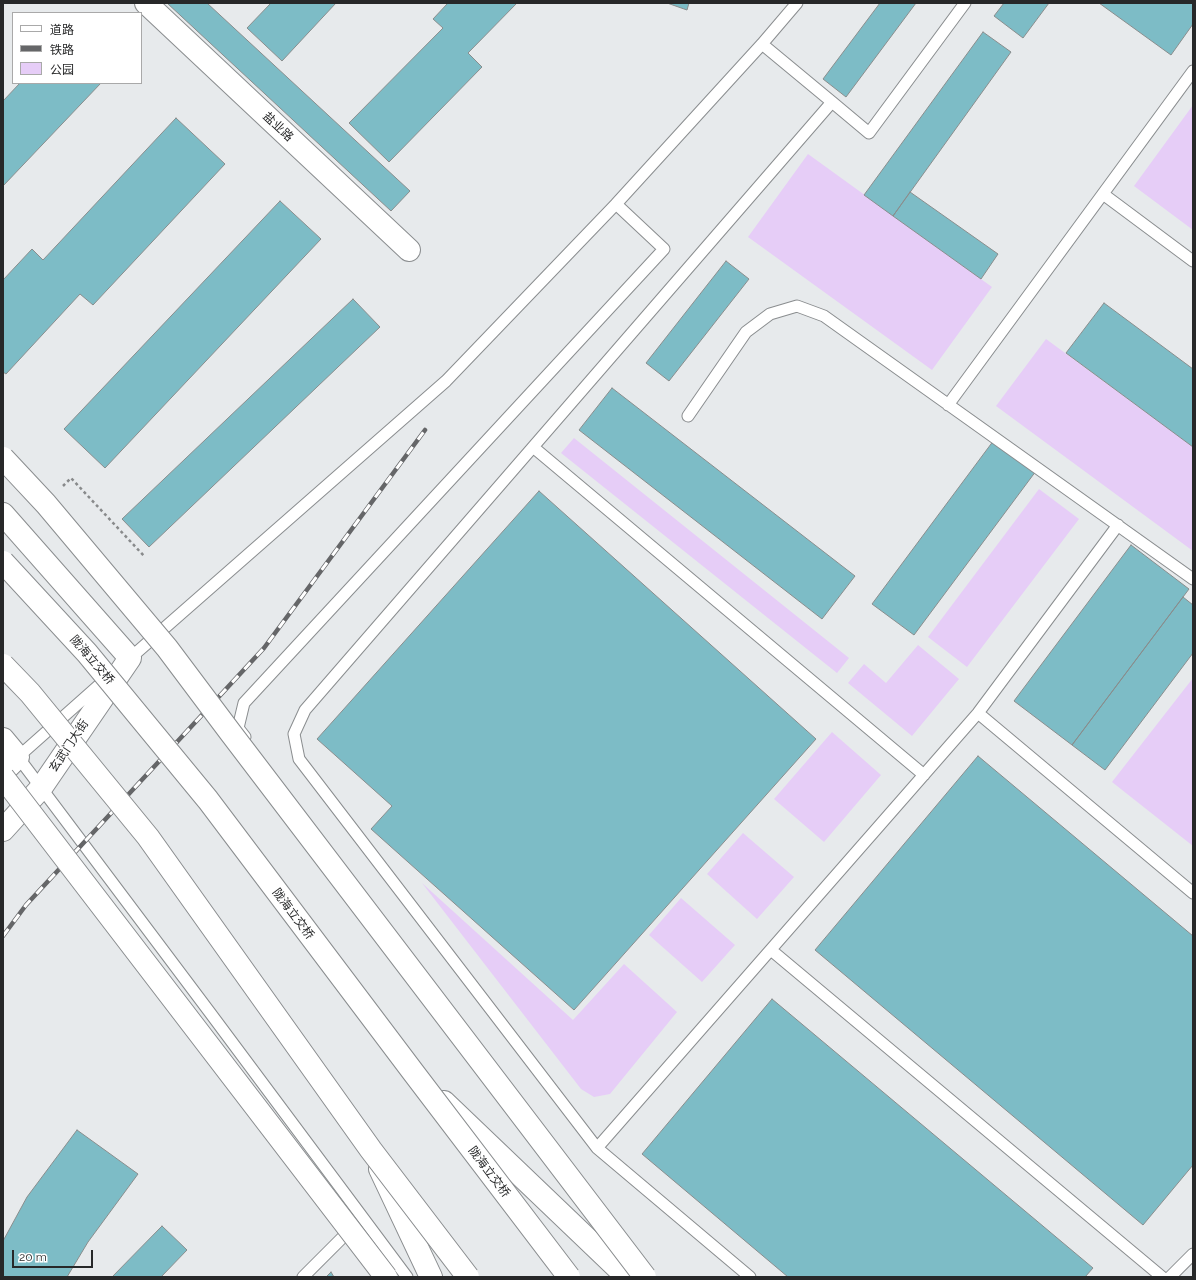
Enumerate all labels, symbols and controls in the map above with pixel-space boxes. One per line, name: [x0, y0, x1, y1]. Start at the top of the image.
legend: [12, 12, 142, 84]
text: 道路: [50, 23, 74, 37]
text: 铁路: [50, 43, 74, 57]
text: 公园: [50, 63, 74, 77]
street label: 盐业路: [260, 109, 296, 145]
street label: 陇海立交桥: [67, 633, 117, 687]
street label: 玄武门大街: [46, 717, 92, 775]
street label: 陇海立交桥: [269, 886, 317, 942]
street label: 陇海立交桥: [465, 1144, 513, 1200]
scale bar: [14, 1242, 95, 1268]
text: 20 m: [19, 1250, 47, 1264]

